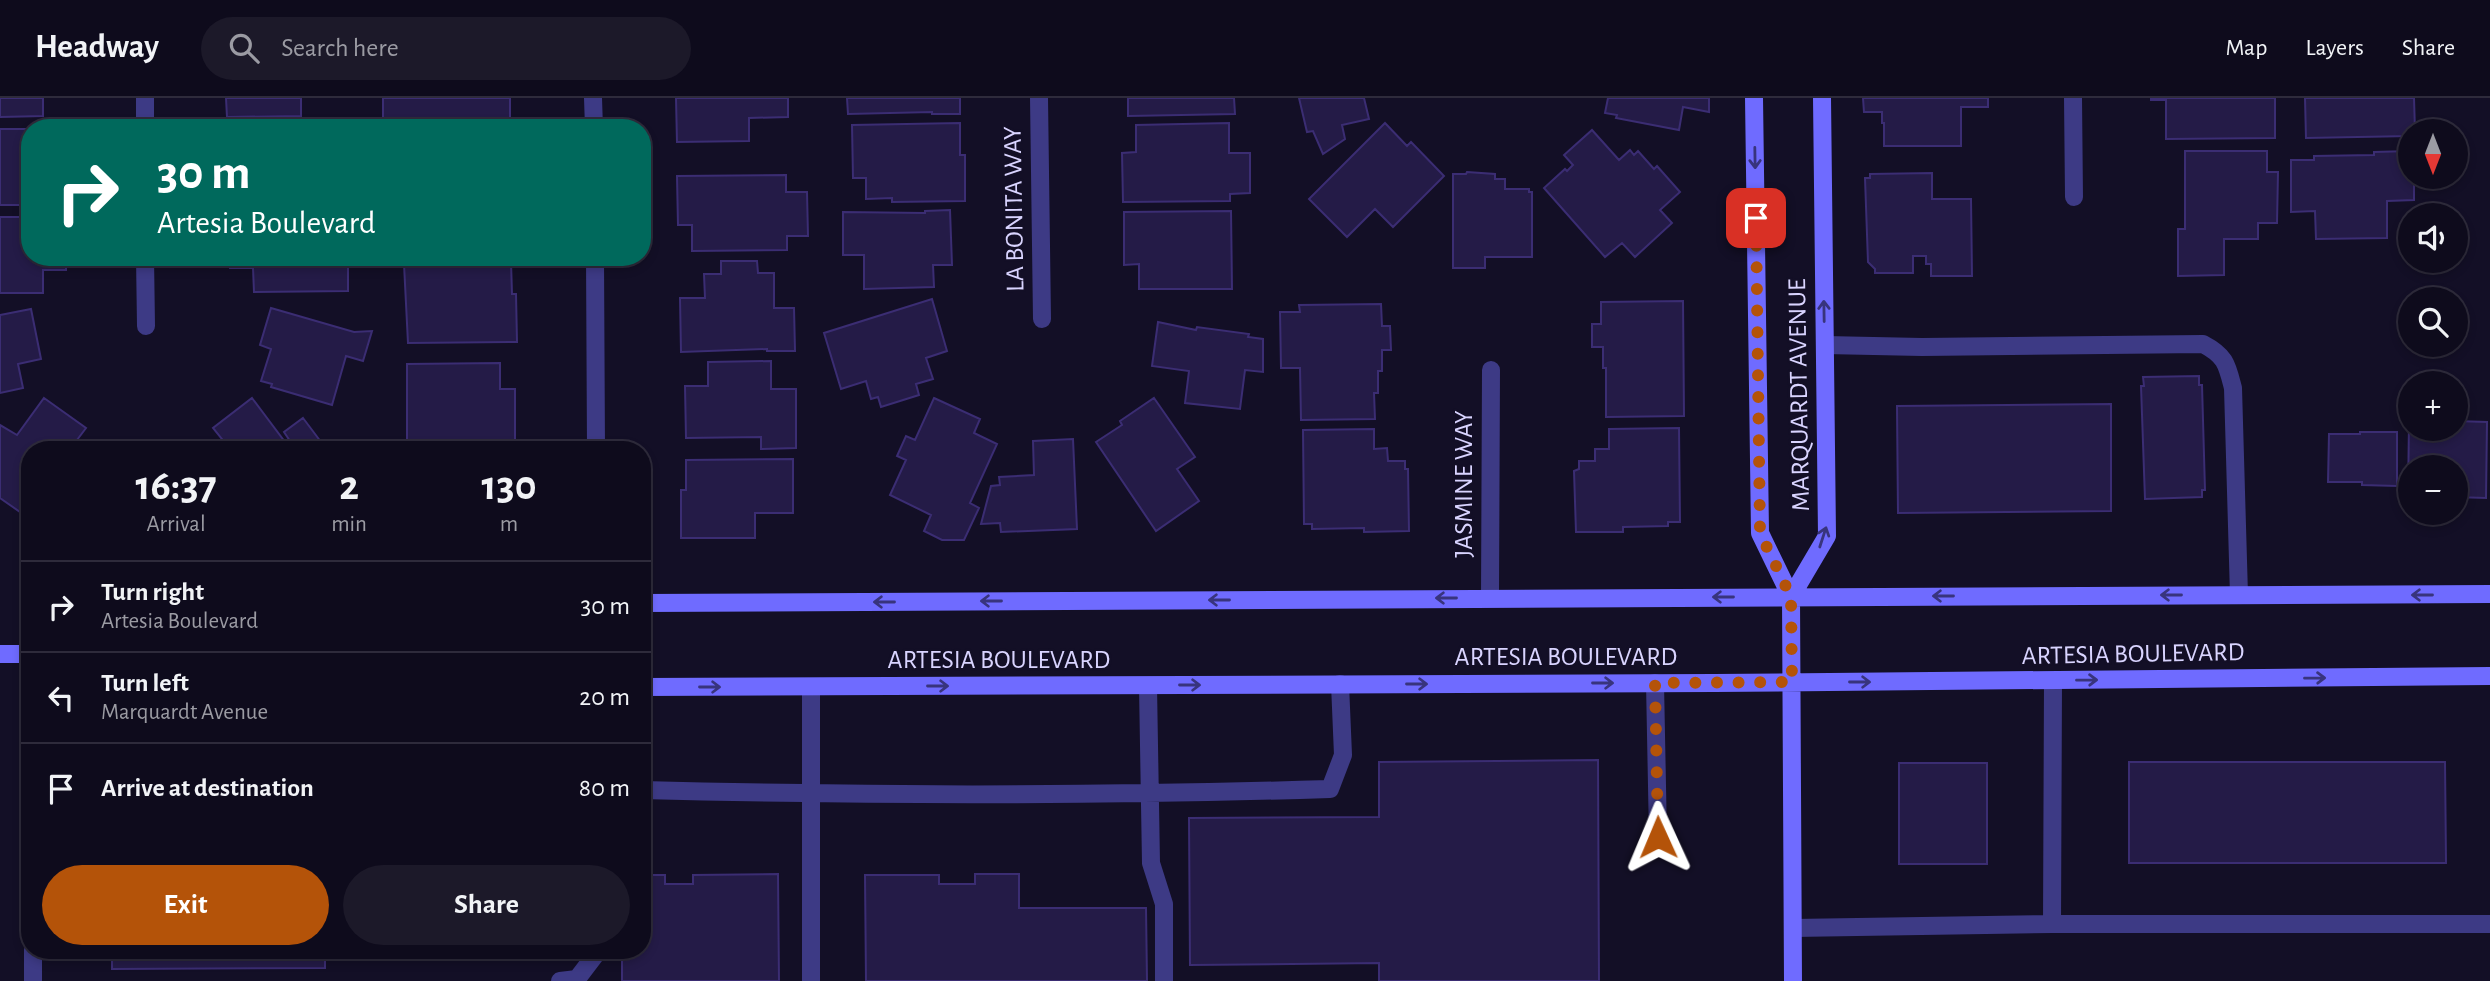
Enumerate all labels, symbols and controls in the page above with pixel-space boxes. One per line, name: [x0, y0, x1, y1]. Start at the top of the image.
search box: [201, 17, 691, 80]
icon: search: [225, 29, 263, 67]
text: Headway: [35, 31, 159, 64]
text: Search here: [281, 35, 399, 61]
text: Map: [2225, 36, 2267, 60]
text: Layers: [2305, 36, 2364, 60]
text: Share: [2402, 36, 2455, 60]
north arrow: [2398, 119, 2468, 189]
map controls: [2398, 119, 2468, 525]
street label: LA BONITA WAY: [1000, 126, 1028, 292]
one-way arrow: [1748, 146, 1761, 169]
icon: right: [42, 147, 133, 238]
text: 30 m: [157, 149, 251, 198]
pin: [1726, 188, 1786, 248]
icon: arrive: [1737, 199, 1775, 237]
button: sound: [2398, 203, 2468, 273]
text: Artesia Boulevard: [157, 207, 376, 239]
street label: MARQUARDT AVENUE: [1784, 278, 1814, 512]
button: search: [2398, 287, 2468, 357]
one-way arrow: [1818, 300, 1831, 323]
button: +: [2398, 371, 2468, 441]
street label: JASMINE WAY: [1451, 410, 1477, 558]
button: −: [2398, 455, 2468, 525]
text: 16:37: [135, 465, 217, 507]
text: 2: [339, 465, 359, 507]
text: 130: [481, 465, 537, 507]
text: Arrival: [147, 513, 206, 536]
text: min: [331, 513, 367, 536]
text: m: [500, 513, 518, 536]
one-way arrow: [1818, 527, 1831, 549]
text: Turn right: [101, 579, 204, 605]
icon: right: [42, 588, 80, 626]
one-way arrow: [2160, 588, 2183, 602]
one-way arrow: [2411, 588, 2434, 602]
one-way arrow: [1932, 589, 1955, 603]
one-way arrow: [1712, 590, 1735, 604]
one-way arrow: [1435, 592, 1458, 605]
text: 30 m: [580, 593, 630, 619]
one-way arrow: [1208, 593, 1231, 607]
one-way arrow: [980, 594, 1003, 608]
one-way arrow: [872, 595, 895, 609]
text: Artesia Boulevard: [101, 610, 258, 633]
street label: ARTESIA BOULEVARD: [2021, 639, 2245, 669]
street label: ARTESIA BOULEVARD: [1455, 644, 1677, 670]
street label: ARTESIA BOULEVARD: [888, 647, 1110, 673]
text: Turn left: [101, 670, 189, 696]
one-way arrow: [2303, 671, 2326, 685]
one-way arrow: [2076, 673, 2099, 687]
one-way arrow: [1848, 675, 1871, 689]
one-way arrow: [1406, 677, 1429, 691]
one-way arrow: [1591, 677, 1614, 690]
icon: left: [42, 679, 80, 717]
one-way arrow: [1178, 679, 1201, 692]
one-way arrow: [699, 680, 722, 694]
one-way arrow: [926, 680, 949, 693]
text: 20 m: [579, 684, 630, 710]
text: Marquardt Avenue: [101, 701, 268, 724]
icon: arrive: [42, 770, 80, 808]
text: Arrive at destination: [101, 775, 314, 801]
text: 80 m: [579, 775, 630, 801]
position arrow: [1621, 800, 1695, 874]
button: Exit: [42, 865, 329, 945]
button: Share: [343, 865, 630, 945]

